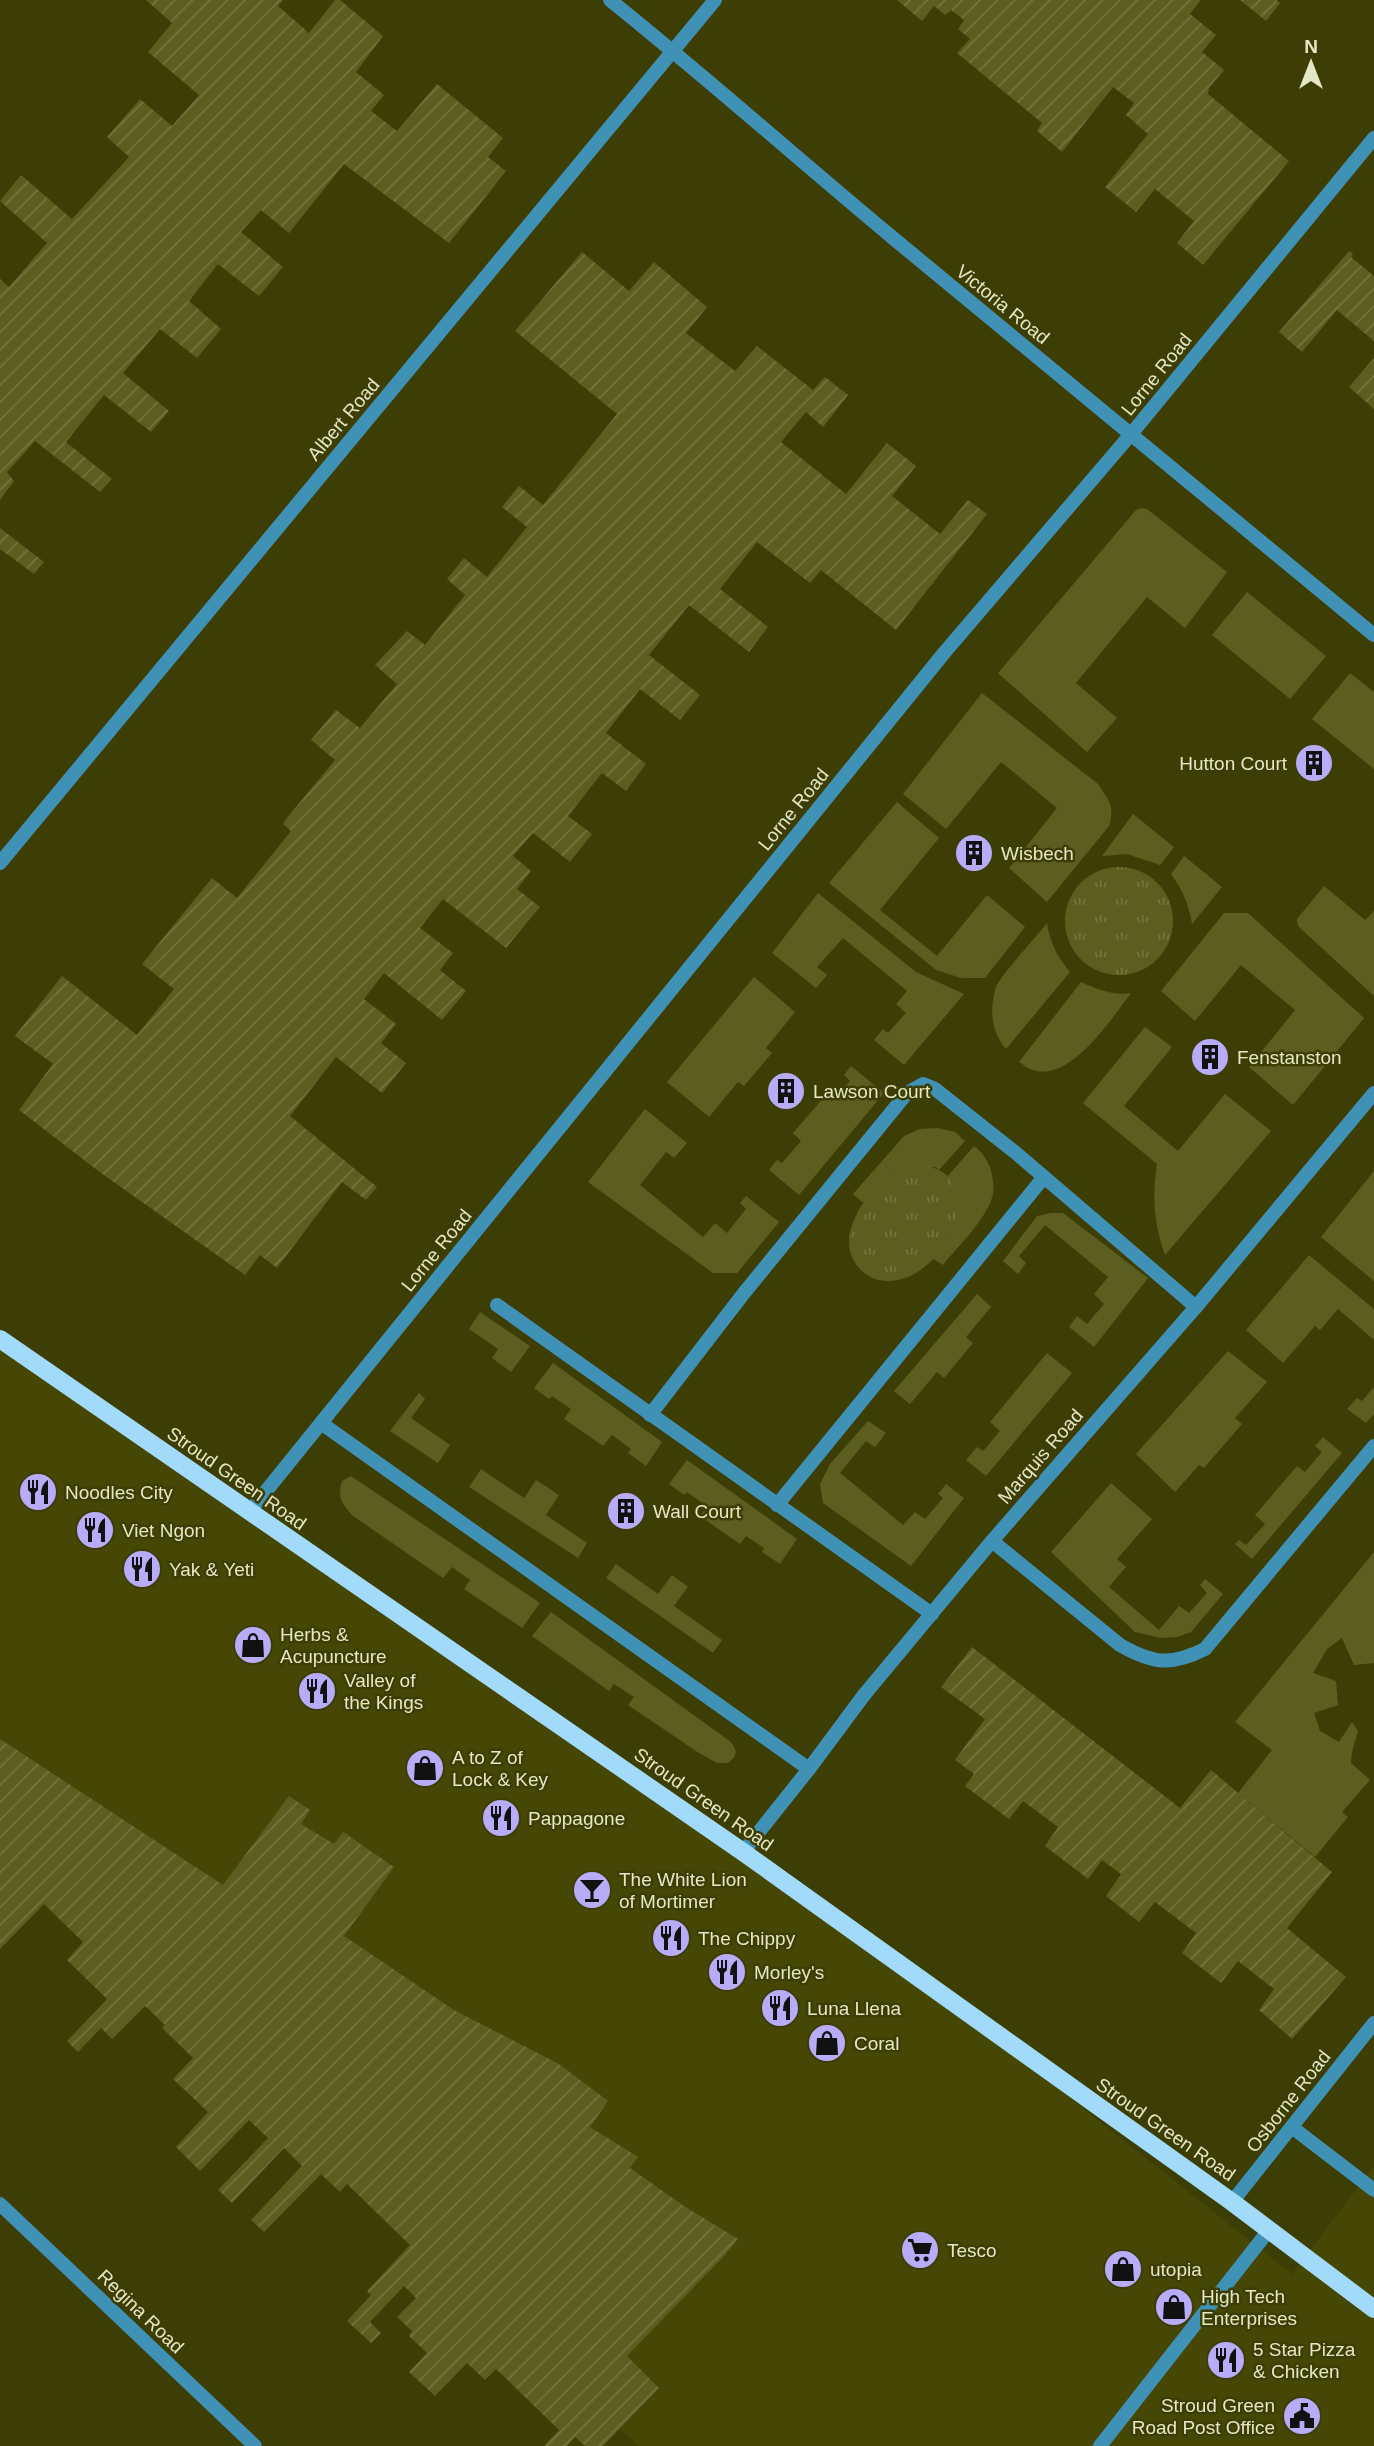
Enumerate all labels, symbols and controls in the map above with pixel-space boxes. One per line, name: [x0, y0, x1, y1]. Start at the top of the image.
north arrow: [1276, 28, 1346, 98]
text: N: [1304, 36, 1318, 57]
street label: Victoria Road: [952, 260, 1053, 348]
street label: Lorne Road: [1117, 329, 1196, 420]
street label: Albert Road: [303, 374, 384, 465]
building icon: Hutton Court: [1293, 742, 1335, 784]
place label: Hutton Court: [1179, 753, 1288, 774]
street label: Lorne Road: [754, 764, 833, 855]
building icon: Wisbech: [953, 832, 995, 874]
place label: Wisbech: [1001, 843, 1074, 864]
building icon: Fenstanston: [1189, 1036, 1231, 1078]
place label: Fenstanston: [1237, 1047, 1342, 1068]
building icon: Lawson Court: [765, 1070, 807, 1112]
place label: Lawson Court: [813, 1081, 931, 1102]
street label: Lorne Road: [397, 1205, 476, 1296]
street label: Marquis Road: [994, 1405, 1087, 1508]
street label: Stroud Green Road: [163, 1423, 310, 1534]
restaurant icon: Noodles City: [17, 1471, 59, 1513]
place label: Noodles City: [65, 1482, 173, 1503]
building icon: Wall Court: [605, 1490, 647, 1532]
place label: Wall Court: [653, 1501, 742, 1522]
restaurant icon: Viet Ngon: [74, 1509, 116, 1551]
place label: Viet Ngon: [122, 1520, 205, 1541]
restaurant icon: Yak & Yeti: [121, 1548, 163, 1590]
place label: Yak & Yeti: [169, 1559, 254, 1580]
shop icon: Herbs & Acupuncture: [232, 1624, 274, 1666]
place label: Herbs & Acupuncture: [280, 1624, 387, 1667]
restaurant icon: Valley of the Kings: [296, 1670, 338, 1712]
place label: Valley of the Kings: [344, 1670, 423, 1713]
street label: Stroud Green Road: [630, 1744, 777, 1855]
shop icon: A to Z of Lock & Key: [404, 1747, 446, 1789]
place label: A to Z of Lock & Key: [452, 1747, 549, 1790]
restaurant icon: Pappagone: [480, 1797, 522, 1839]
place label: Pappagone: [528, 1808, 625, 1829]
bar icon: The White Lion of Mortimer: [571, 1869, 613, 1911]
place label: The White Lion of Mortimer: [619, 1869, 747, 1912]
restaurant icon: The Chippy: [650, 1917, 692, 1959]
place label: The Chippy: [698, 1928, 796, 1949]
restaurant icon: Morley's: [706, 1951, 748, 1993]
place label: Morley's: [754, 1962, 824, 1983]
restaurant icon: Luna Llena: [759, 1987, 801, 2029]
place label: Luna Llena: [807, 1998, 901, 2019]
shop icon: Coral: [806, 2022, 848, 2064]
place label: Coral: [854, 2033, 899, 2054]
street label: Osborne Road: [1242, 2046, 1335, 2156]
street label: Stroud Green Road: [1092, 2074, 1239, 2185]
supermarket icon: Tesco: [899, 2229, 941, 2271]
place label: Tesco: [947, 2240, 997, 2261]
shop icon: utopia: [1102, 2248, 1144, 2290]
place label: utopia: [1150, 2259, 1202, 2280]
street label: Regina Road: [93, 2265, 188, 2357]
shop icon: High Tech Enterprises: [1153, 2286, 1195, 2328]
place label: High Tech Enterprises: [1201, 2286, 1297, 2329]
restaurant icon: 5 Star Pizza & Chicken: [1205, 2339, 1247, 2381]
place label: 5 Star Pizza & Chicken: [1253, 2339, 1356, 2382]
place label: Stroud Green Road Post Office: [1132, 2395, 1275, 2438]
public building icon: Stroud Green Road Post Office: [1281, 2395, 1323, 2437]

